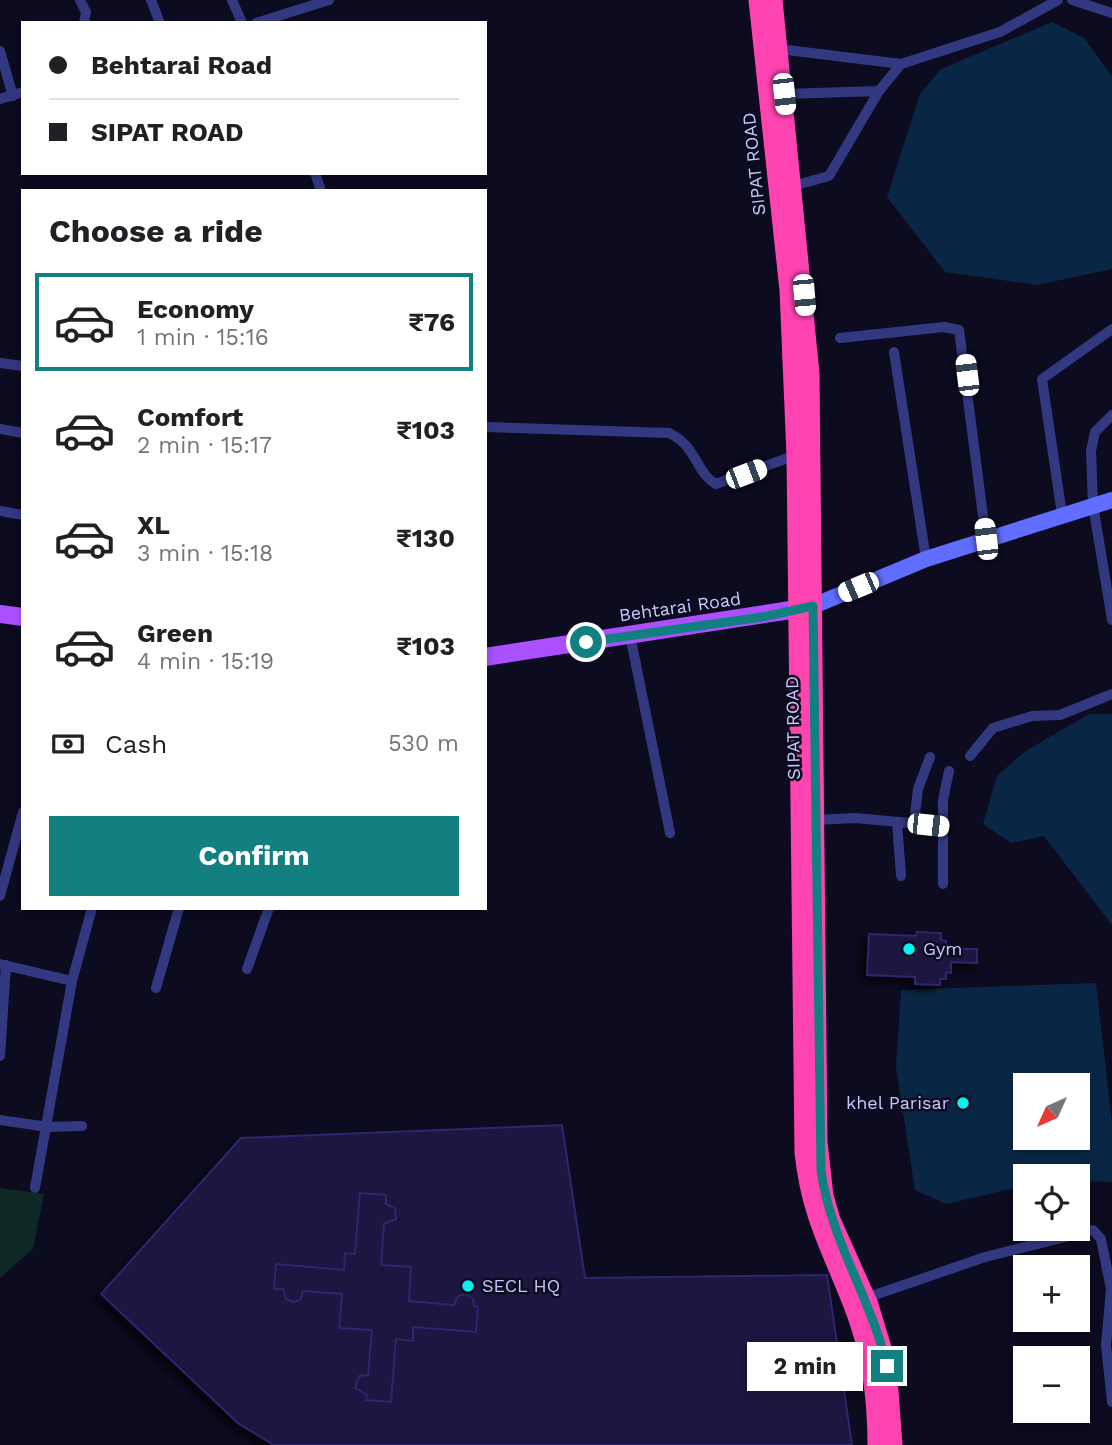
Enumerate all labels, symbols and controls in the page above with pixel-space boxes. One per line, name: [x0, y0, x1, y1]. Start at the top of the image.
text: Behtarai Road: [91, 50, 272, 80]
car: [772, 72, 797, 116]
street label: SIPAT ROAD: [738, 111, 769, 217]
text: SIPAT ROAD: [91, 117, 244, 147]
text: Choose a ride: [49, 212, 263, 250]
car: [792, 273, 817, 317]
icon: car: [53, 291, 116, 354]
text: Economy: [137, 294, 254, 324]
text: ₹76: [408, 307, 455, 337]
text: 1 min · 15:16: [137, 324, 269, 351]
car: [955, 353, 980, 397]
icon: car: [53, 399, 116, 462]
text: Comfort: [137, 402, 243, 432]
text: ₹103: [396, 415, 455, 445]
text: 2 min · 15:17: [137, 432, 272, 459]
car: [723, 457, 770, 491]
icon: car: [53, 507, 116, 570]
text: XL: [137, 510, 170, 540]
car: [974, 517, 999, 561]
text: ₹130: [396, 523, 455, 553]
text: 3 min · 15:18: [137, 540, 273, 567]
car: [835, 569, 882, 605]
street label: Behtarai Road: [618, 588, 742, 625]
icon: car: [53, 615, 116, 678]
text: Green: [137, 618, 213, 648]
route start: [570, 626, 602, 658]
text: ₹103: [396, 631, 455, 661]
text: 4 min · 15:19: [137, 648, 274, 675]
street label: SIPAT ROAD: [781, 676, 804, 780]
icon: cash: [49, 725, 87, 763]
text: Cash: [105, 729, 167, 759]
text: 530 m: [388, 730, 459, 757]
car: [907, 812, 950, 838]
button: Confirm: [49, 816, 459, 896]
place label: Gym: [923, 938, 962, 959]
marker: Gym: [901, 941, 917, 957]
north arrow: [1013, 1073, 1090, 1150]
map controls: [1013, 1073, 1090, 1423]
place label: khel Parisar: [846, 1092, 949, 1113]
marker: khel Parisar: [955, 1095, 971, 1111]
button: locate: [1013, 1164, 1090, 1241]
button: +: [1013, 1255, 1090, 1332]
place label: SECL HQ: [482, 1275, 560, 1296]
marker: SECL HQ: [460, 1278, 476, 1294]
callout: 2 min: [747, 1342, 862, 1390]
button: −: [1013, 1346, 1090, 1423]
route end: [871, 1350, 903, 1382]
text: 2 min: [774, 1353, 836, 1380]

